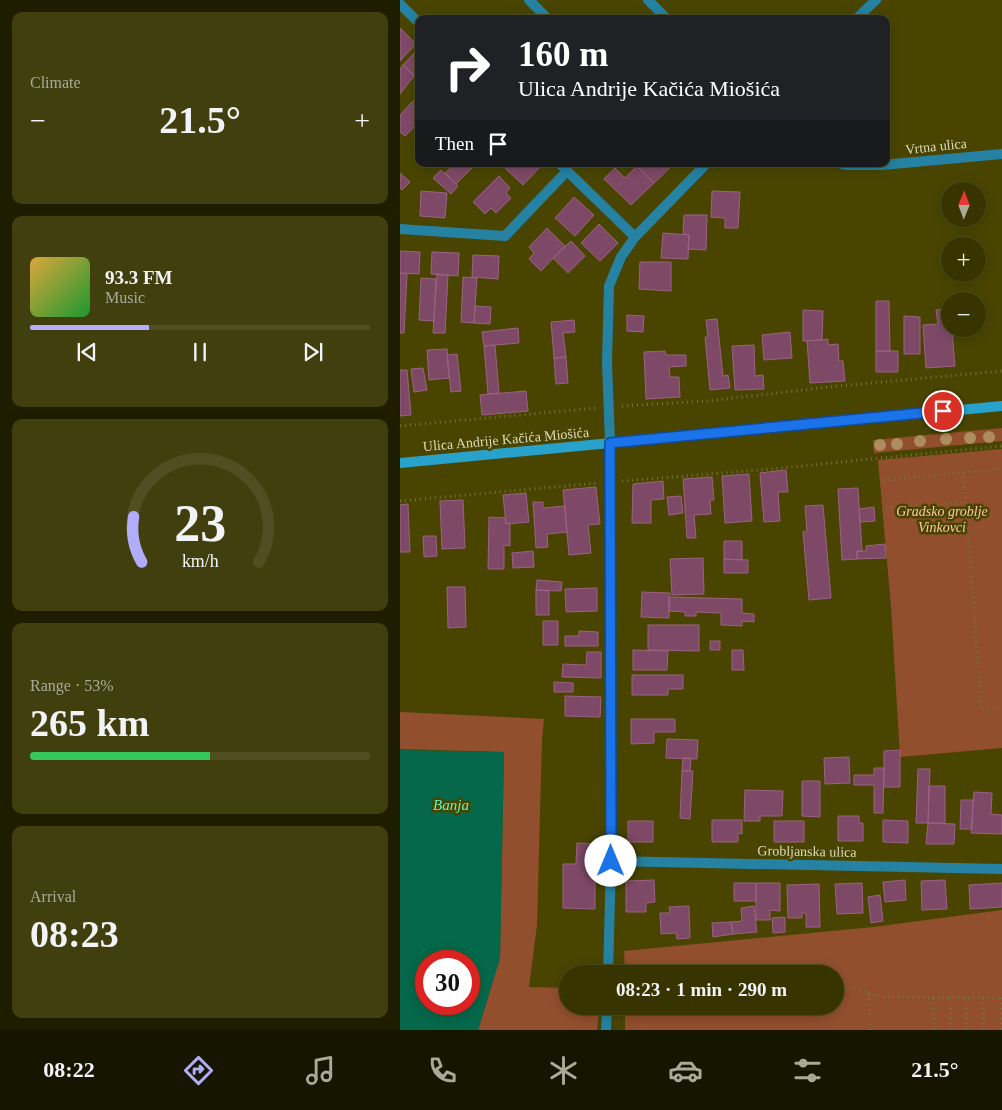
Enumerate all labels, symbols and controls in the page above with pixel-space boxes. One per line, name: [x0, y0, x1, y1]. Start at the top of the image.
icon: right: [435, 35, 500, 100]
text: 160 m: [518, 35, 608, 74]
text: Climate: [30, 74, 81, 91]
text: Ulica Andrije Kačića Miošića: [518, 76, 780, 101]
text: 21.5°: [159, 99, 241, 141]
text: −: [30, 105, 46, 136]
text: +: [354, 105, 370, 136]
icon: arrive: [484, 130, 512, 158]
text: Then: [435, 133, 474, 154]
street label: Vrtna ulica: [905, 136, 968, 157]
north arrow: [941, 182, 986, 228]
map controls: [941, 182, 986, 337]
button: +: [941, 237, 986, 282]
text: 93.3 FM: [105, 267, 173, 288]
text: Music: [105, 289, 145, 306]
button: −: [941, 292, 986, 337]
icon: previous: [73, 338, 101, 366]
icon: pause: [186, 338, 214, 366]
icon: next: [299, 338, 327, 366]
pin: [922, 390, 964, 432]
icon: arrive: [929, 397, 957, 425]
street label: Ulica Andrije Kačića Miošića: [422, 425, 591, 454]
text: 23: [174, 495, 226, 552]
park label: Gradsko groblje Vinkovci: [896, 504, 988, 535]
text: km/h: [182, 551, 218, 571]
text: Range · 53%: [30, 677, 114, 694]
text: 265 km: [30, 702, 149, 744]
water label: Banja: [433, 797, 469, 813]
position arrow: [584, 834, 636, 886]
street label: Grobljanska ulica: [757, 843, 857, 860]
text: Arrival: [30, 888, 76, 905]
text: 08:23: [30, 913, 119, 955]
speed limit sign: 30: [415, 950, 480, 1015]
text: 08:23 · 1 min · 290 m: [616, 979, 787, 1000]
icon: directions: [181, 1053, 216, 1088]
icon: music: [303, 1053, 338, 1088]
icon: phone: [425, 1053, 460, 1088]
icon: climate: [546, 1053, 581, 1088]
icon: car: [668, 1053, 703, 1088]
icon: filters: [790, 1053, 825, 1088]
text: 08:22: [43, 1057, 95, 1082]
text: 21.5°: [911, 1057, 959, 1082]

